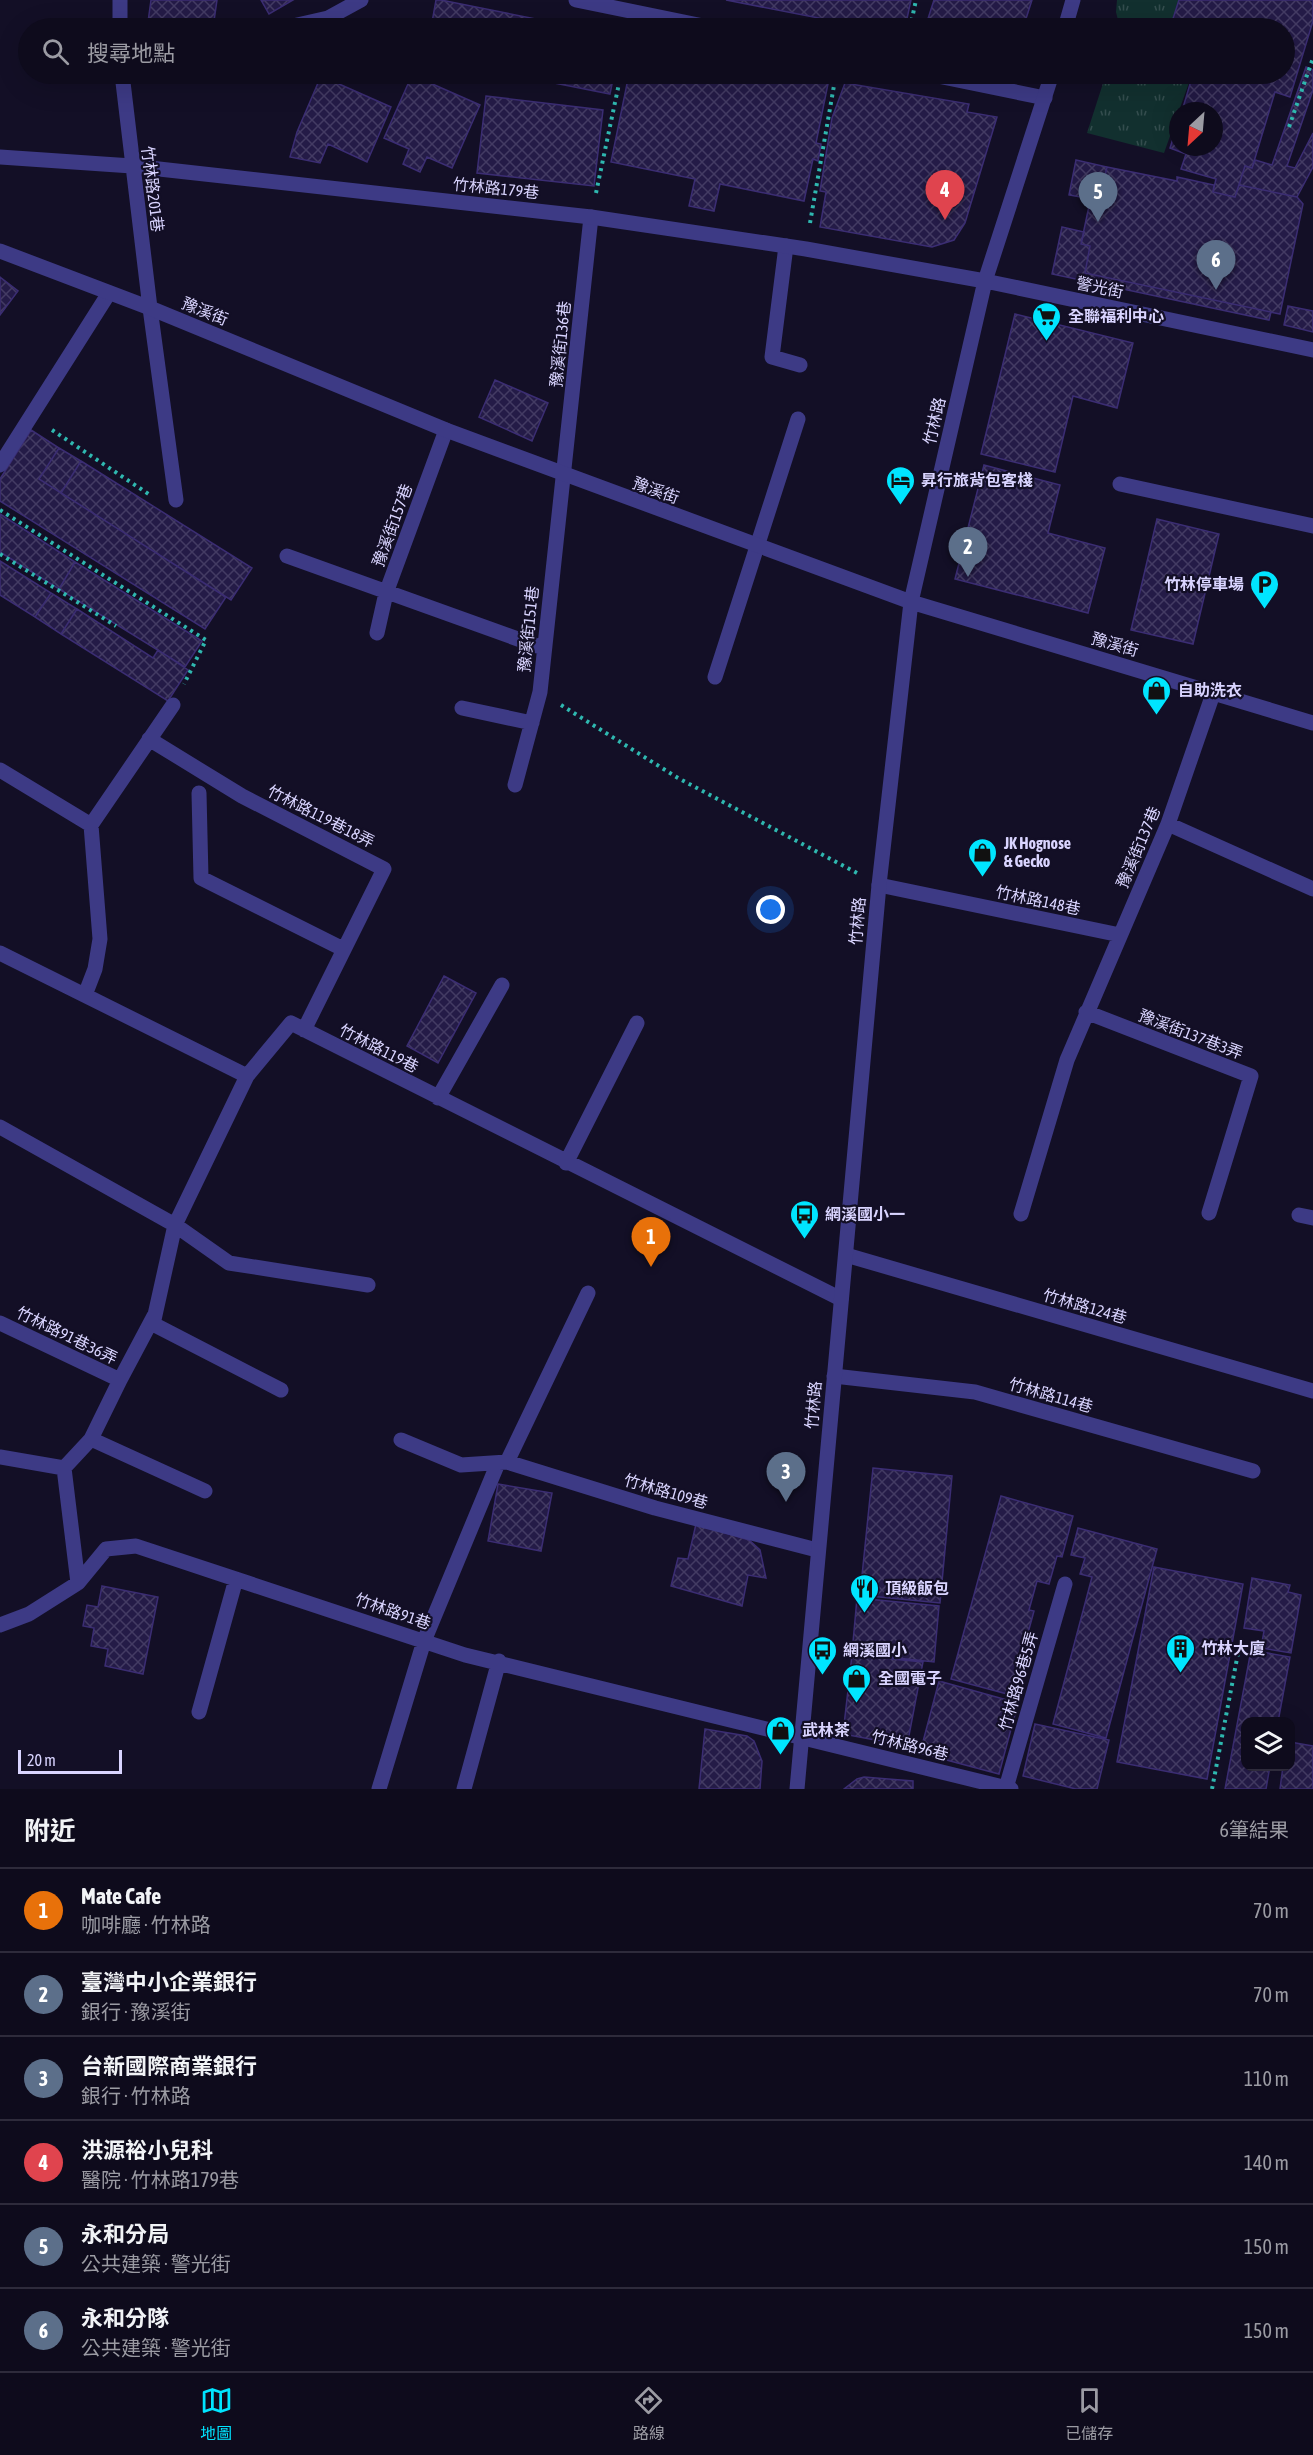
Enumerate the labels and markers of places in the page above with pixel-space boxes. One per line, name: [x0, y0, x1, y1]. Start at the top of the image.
pin: 4: [926, 170, 964, 220]
pin: 5: [1078, 172, 1118, 222]
pin: 6: [1196, 240, 1236, 290]
supermarket icon: 全聯福利中心: [1031, 300, 1063, 342]
place label: 全聯福利中心: [1068, 307, 1164, 325]
hotel icon: 昇行旅背包客棧: [884, 464, 916, 506]
place label: 昇行旅背包客棧: [921, 471, 1033, 489]
pin: 2: [948, 528, 988, 577]
parking icon: 竹林停車場: [1249, 568, 1281, 610]
place label: 竹林停車場: [1164, 575, 1244, 593]
shop icon: 自助洗衣: [1141, 674, 1173, 716]
place label: 自助洗衣: [1178, 681, 1242, 699]
place label: JK Hognose & Gecko: [1003, 834, 1071, 870]
shop icon: JK Hognose & Gecko: [967, 836, 999, 878]
bus stop icon: 網溪國小一: [788, 1198, 820, 1240]
place label: 網溪國小一: [825, 1205, 905, 1223]
pin: 1: [632, 1218, 670, 1267]
pin: 3: [766, 1452, 806, 1502]
restaurant icon: 頂級飯包: [848, 1572, 880, 1614]
place label: 頂級飯包: [885, 1579, 949, 1597]
building icon: 竹林大廈: [1164, 1632, 1196, 1674]
bus stop icon: 網溪國小: [806, 1634, 838, 1676]
place label: 竹林大廈: [1201, 1639, 1265, 1657]
place label: 網溪國小: [843, 1641, 907, 1659]
shop icon: 全國電子: [841, 1662, 873, 1704]
place label: 全國電子: [878, 1669, 942, 1687]
shop icon: 武林茶: [765, 1714, 797, 1756]
place label: 武林茶: [802, 1721, 850, 1739]

